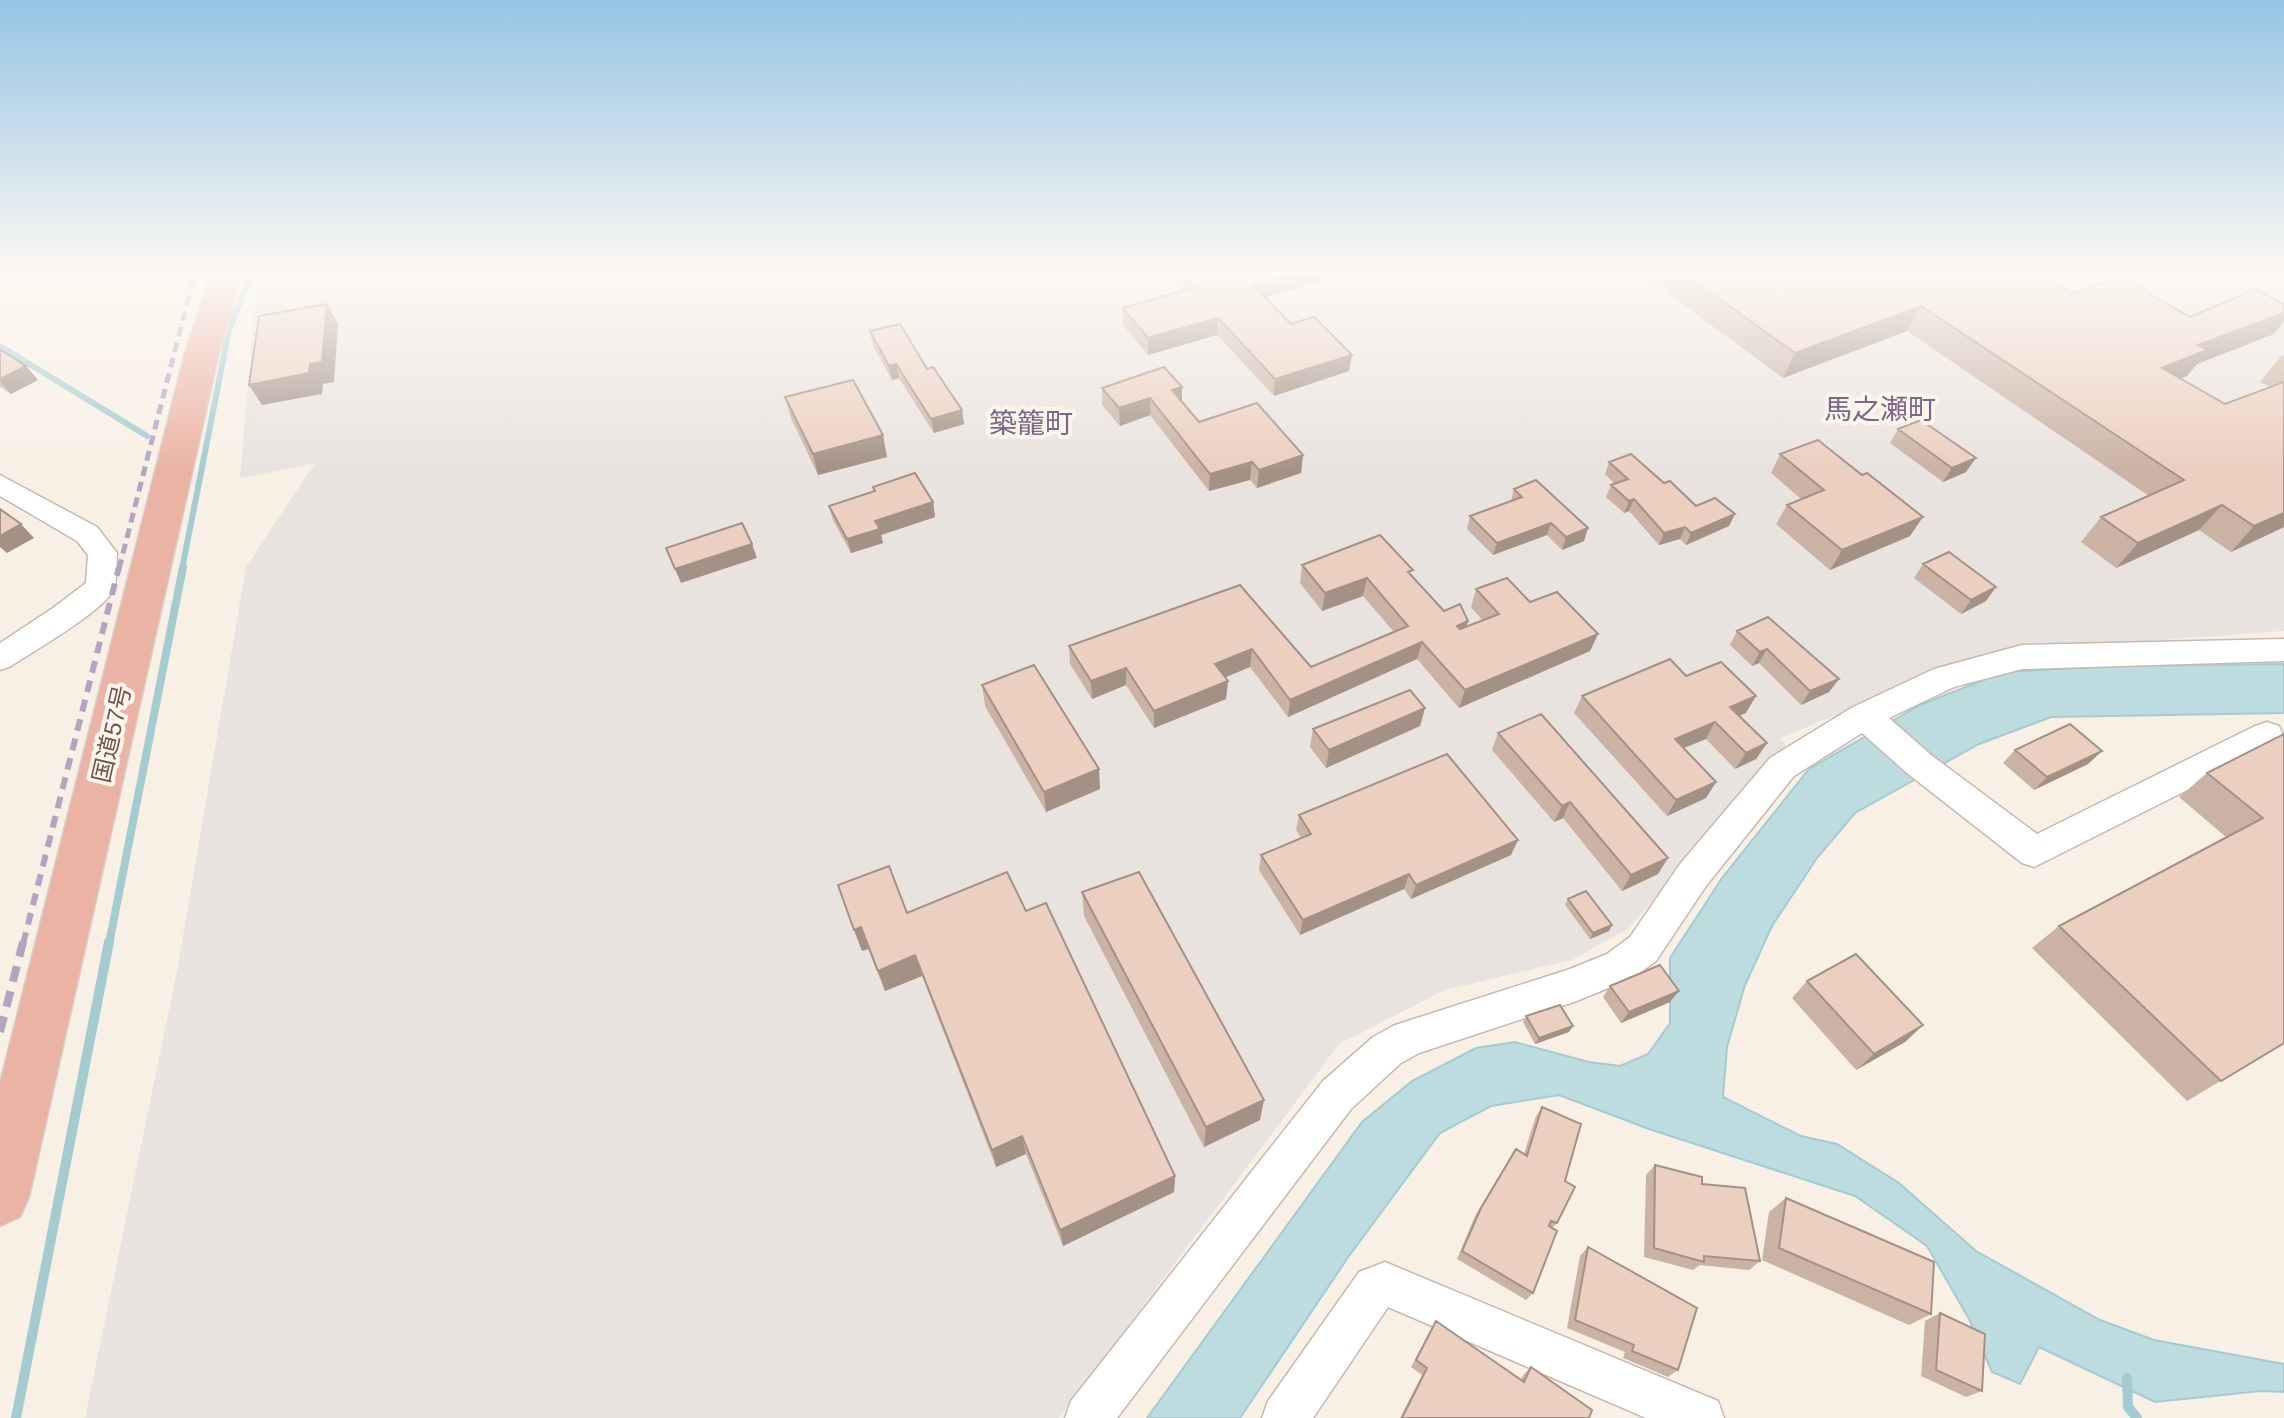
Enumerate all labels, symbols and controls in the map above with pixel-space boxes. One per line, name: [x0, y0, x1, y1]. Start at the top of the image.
district label: 馬之瀬町: [1824, 394, 1936, 425]
district label: 築籠町: [989, 408, 1073, 439]
street label: 国道57号: [87, 683, 136, 785]

